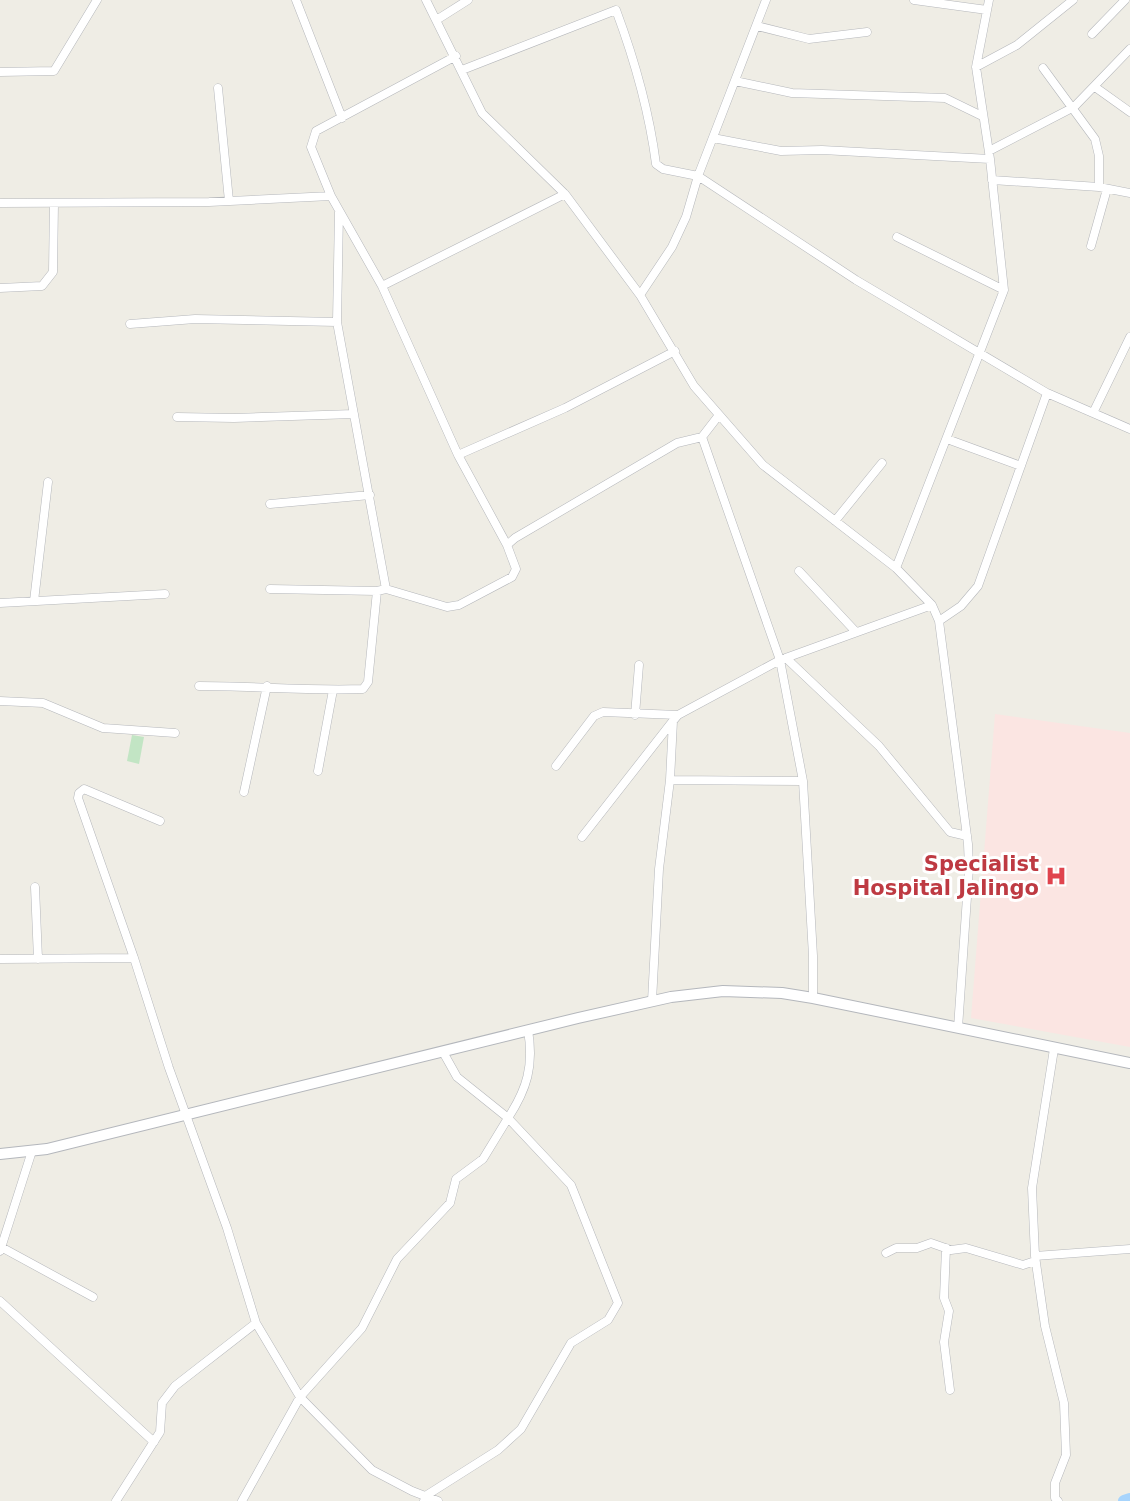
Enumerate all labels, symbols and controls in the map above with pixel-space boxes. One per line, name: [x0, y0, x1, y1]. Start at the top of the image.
place label: Specialist Hospital Jalingo: [853, 852, 1039, 900]
hospital icon: Specialist Hospital Jalingo: [1044, 864, 1068, 888]

